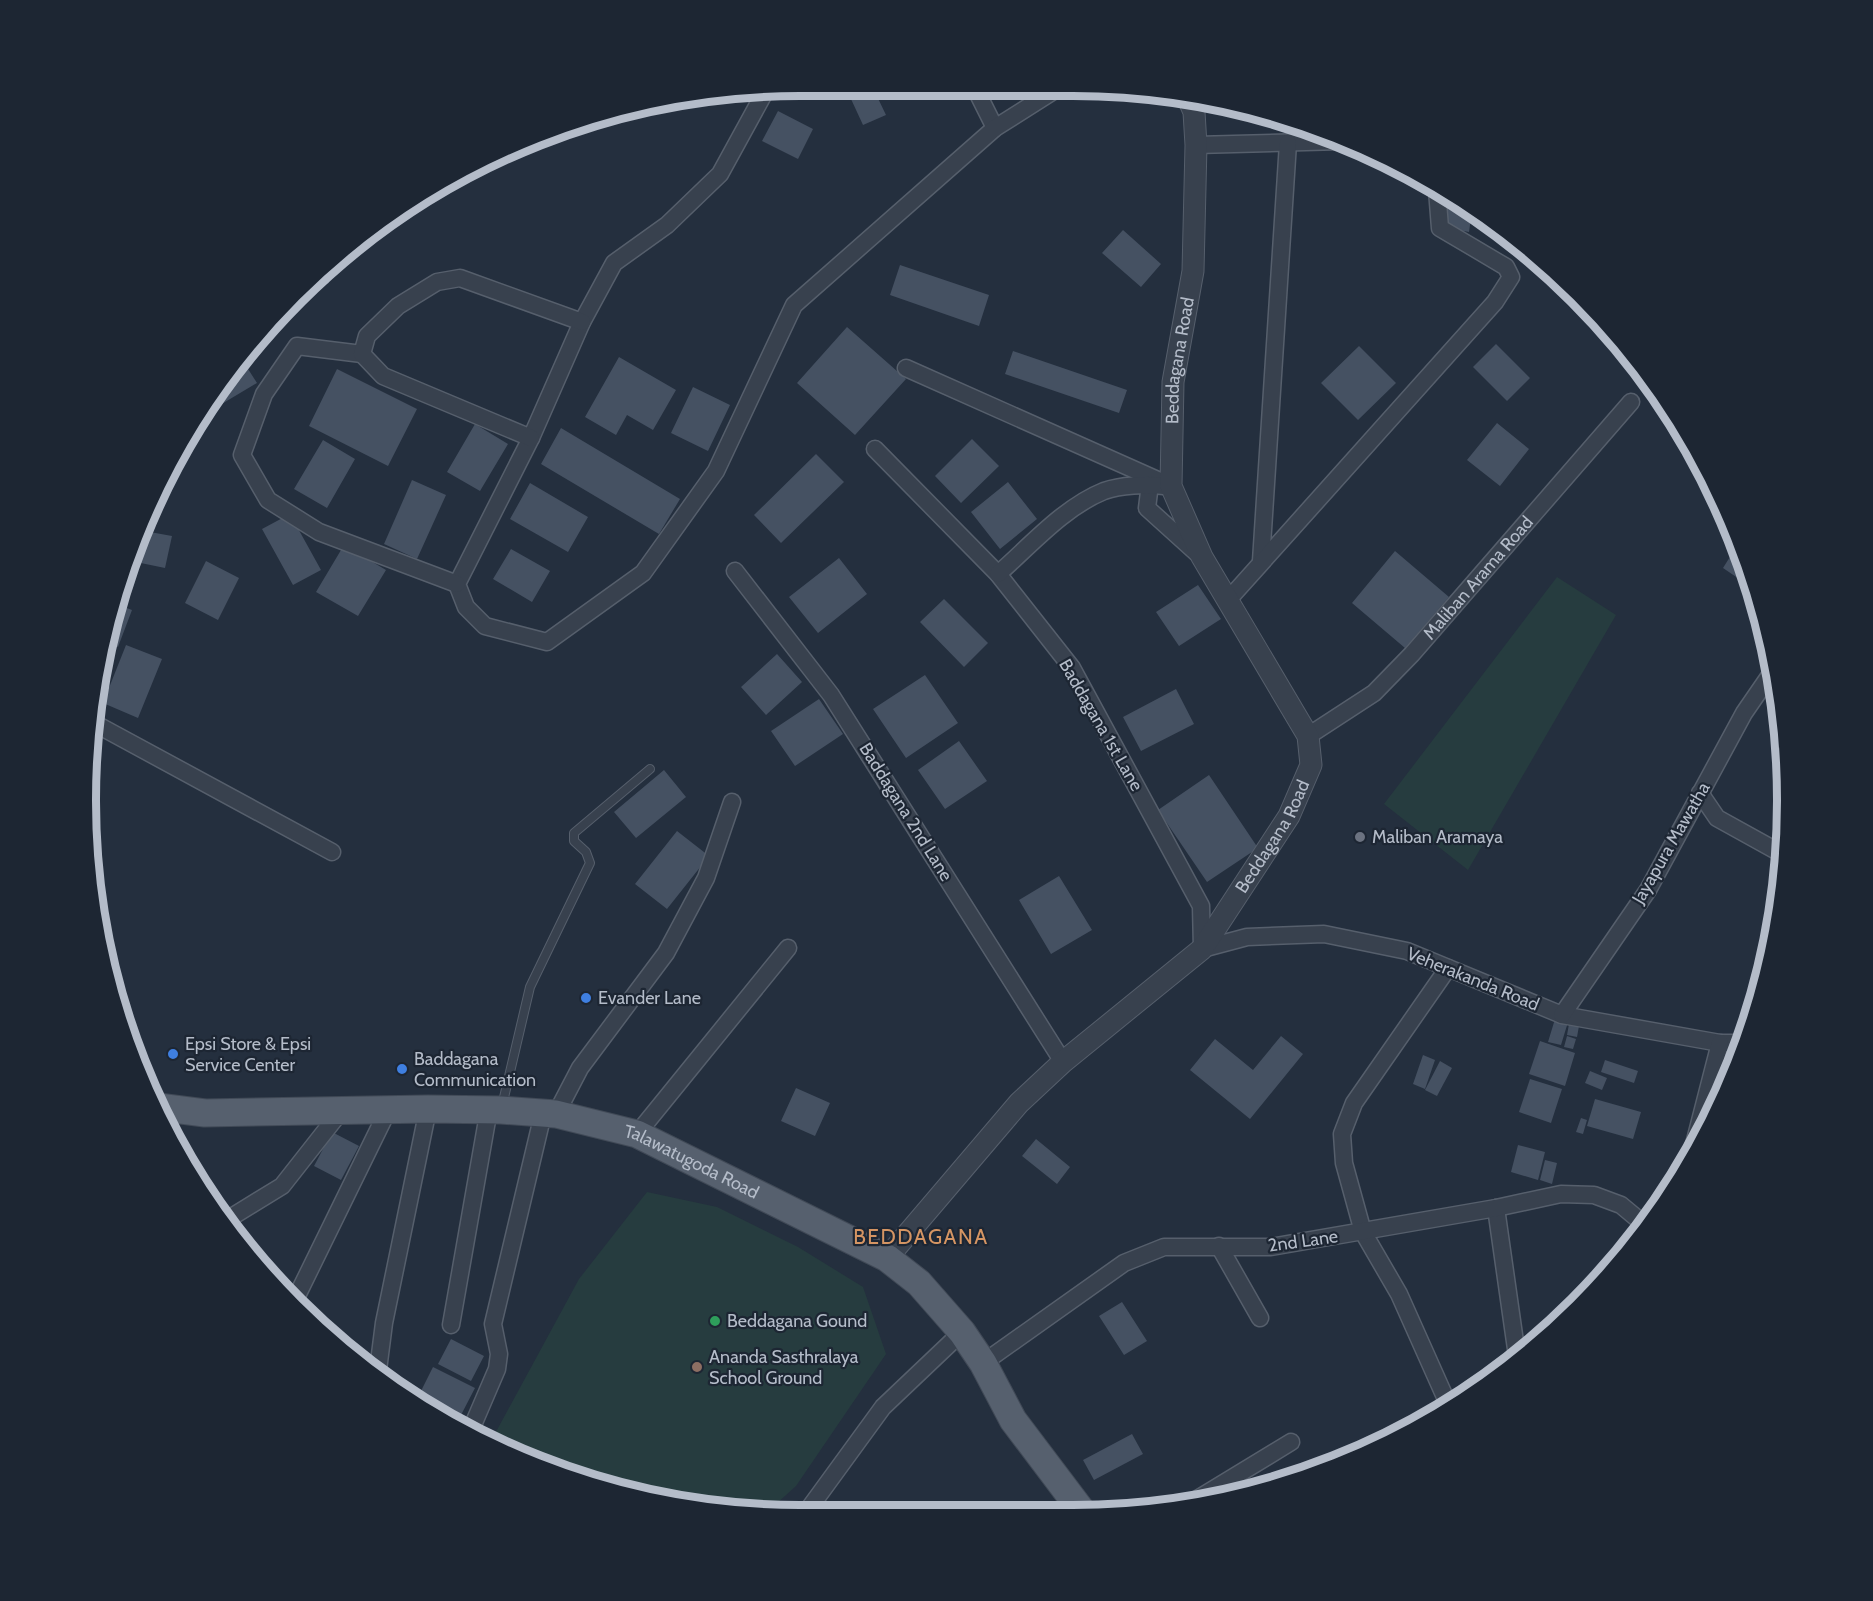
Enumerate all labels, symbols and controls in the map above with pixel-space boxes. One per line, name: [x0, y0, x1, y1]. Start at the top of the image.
street label: Beddagana Road: [1161, 295, 1199, 424]
street label: Maliban Arama Road: [1418, 512, 1538, 644]
street label: Baddagana 1st Lane: [1054, 655, 1148, 795]
street label: Baddagana 2nd Lane: [855, 739, 957, 885]
street label: Beddagana Road: [1231, 777, 1314, 897]
street label: Jayapura Mawatha: [1627, 778, 1715, 909]
place label: Maliban Aramaya: [1372, 826, 1503, 848]
marker: Maliban Aramaya: [1353, 830, 1367, 844]
street label: Veherakanda Road: [1404, 942, 1542, 1016]
place label: Evander Lane: [598, 987, 701, 1009]
marker: Evander Lane: [579, 991, 593, 1005]
place label: Epsi Store & Epsi Service Center: [185, 1033, 311, 1076]
marker: Epsi Store & Epsi Service Center: [166, 1047, 180, 1061]
place label: Baddagana Communication: [414, 1048, 536, 1091]
marker: Baddagana Communication: [395, 1062, 409, 1076]
street label: Talawatugoda Road: [622, 1120, 763, 1204]
district label: BEDDAGANA: [853, 1224, 989, 1249]
street label: 2nd Lane: [1267, 1225, 1339, 1257]
place label: Beddagana Gound: [727, 1310, 867, 1332]
marker: Beddagana Gound: [708, 1314, 722, 1328]
place label: Ananda Sasthralaya School Ground: [709, 1346, 859, 1389]
marker: Ananda Sasthralaya School Ground: [690, 1360, 704, 1374]

